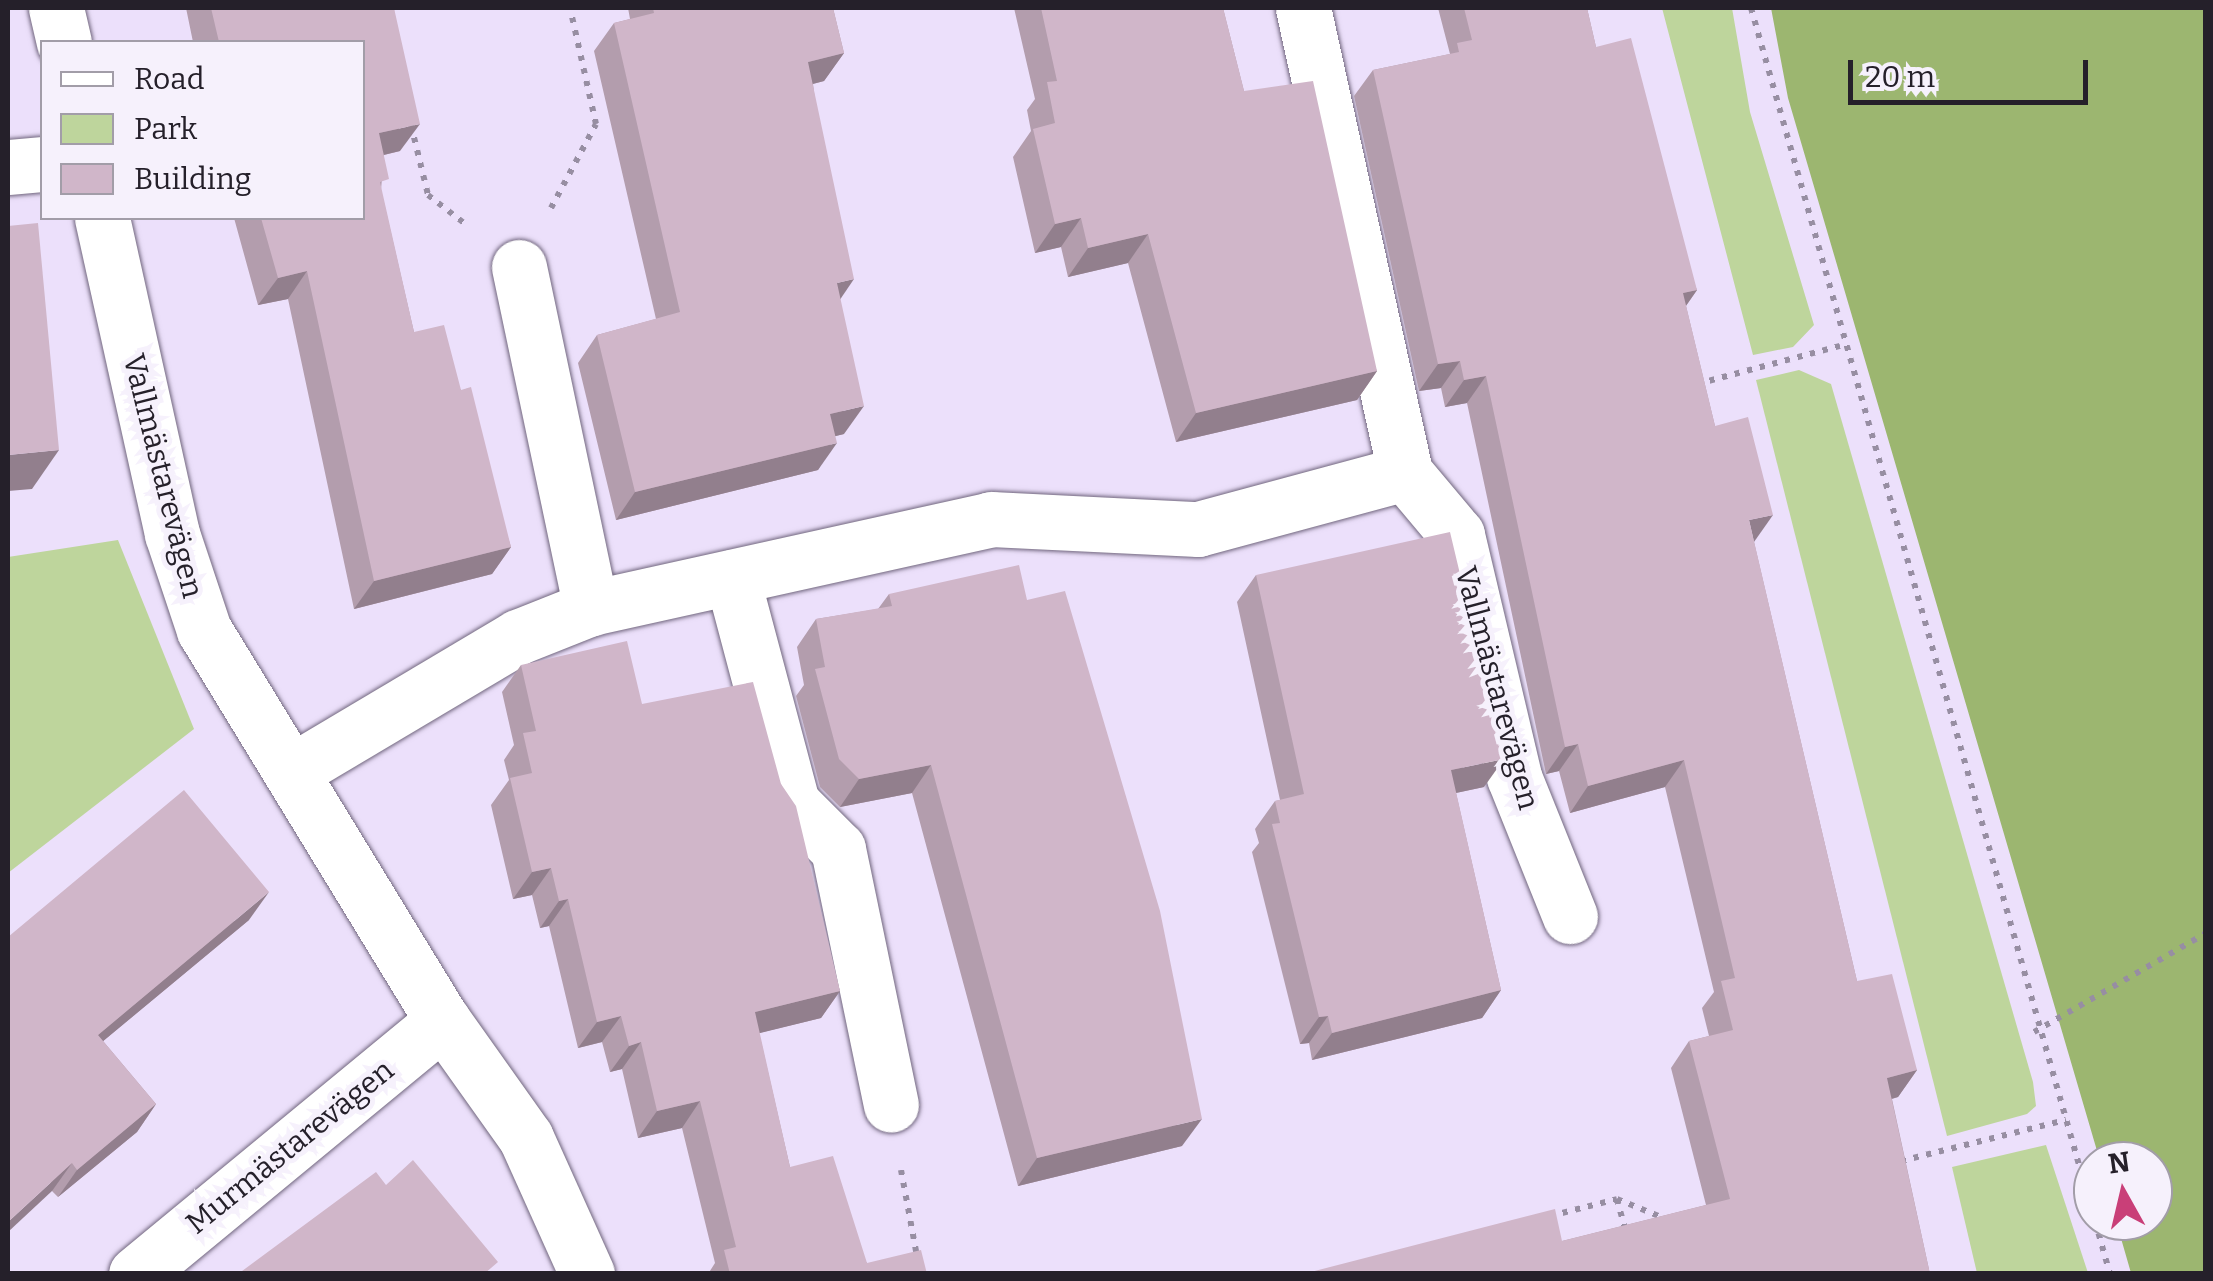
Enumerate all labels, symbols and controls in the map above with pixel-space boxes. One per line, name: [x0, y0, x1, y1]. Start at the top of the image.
legend: [40, 40, 365, 220]
scale bar: [1853, 40, 2093, 102]
text: 20 m: [1865, 59, 1935, 95]
text: Road: [134, 61, 205, 97]
text: Park: [134, 111, 197, 147]
text: Building: [134, 161, 252, 197]
street label: Vallmästarevägen: [115, 350, 211, 602]
street label: Vallmästarevägen: [1447, 563, 1547, 813]
street label: Murmästarevägen: [179, 1052, 401, 1242]
north arrow: [2073, 1141, 2173, 1241]
text: N: [2106, 1145, 2132, 1181]

